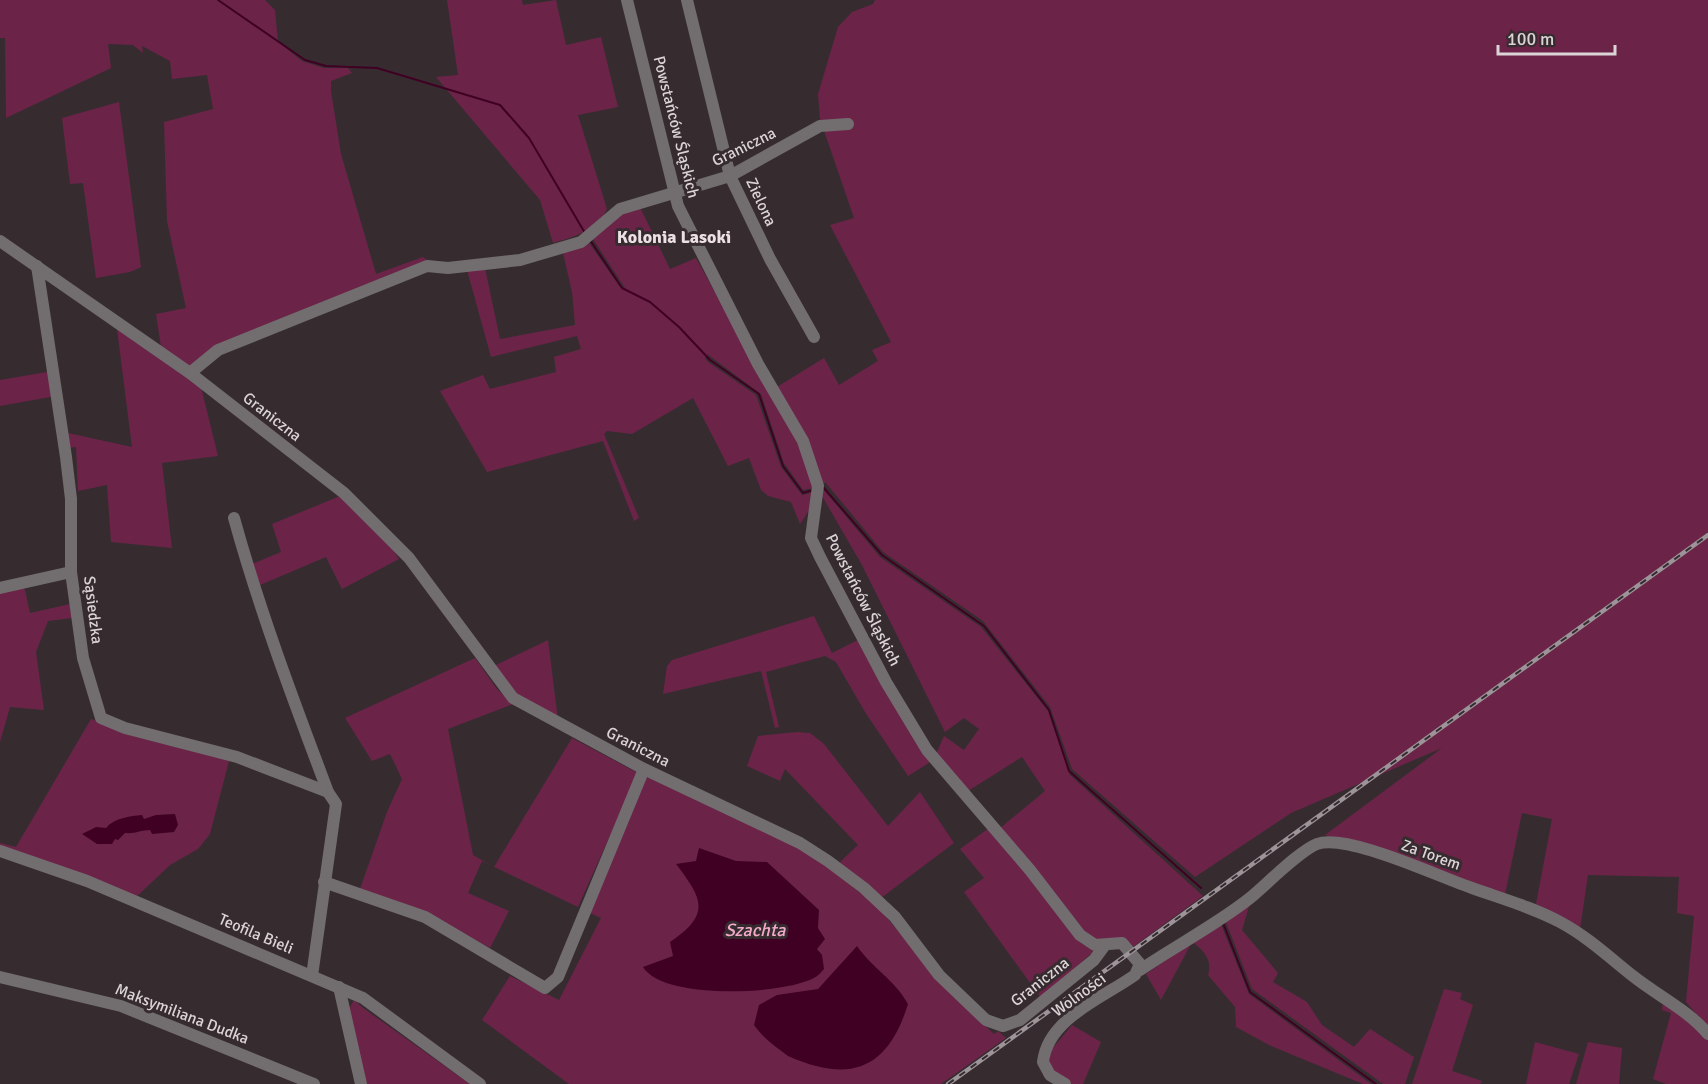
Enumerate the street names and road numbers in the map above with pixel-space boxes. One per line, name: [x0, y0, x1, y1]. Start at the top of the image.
street label: Powstańców Śląskich: [649, 54, 703, 200]
street label: Graniczna: [709, 123, 779, 171]
street label: Zielona: [741, 175, 781, 229]
street label: Graniczna: [239, 388, 305, 446]
street label: Powstańców Śląskich: [821, 531, 905, 669]
street label: Sąsiedzka: [79, 575, 107, 645]
street label: Graniczna: [603, 722, 673, 772]
street label: Za Torem: [1399, 835, 1463, 875]
street label: Teofila Bieli: [216, 909, 296, 959]
street label: Graniczna: [1007, 953, 1073, 1011]
street label: Wolności: [1048, 969, 1110, 1021]
street label: Maksymiliana Dudka: [112, 979, 252, 1049]

